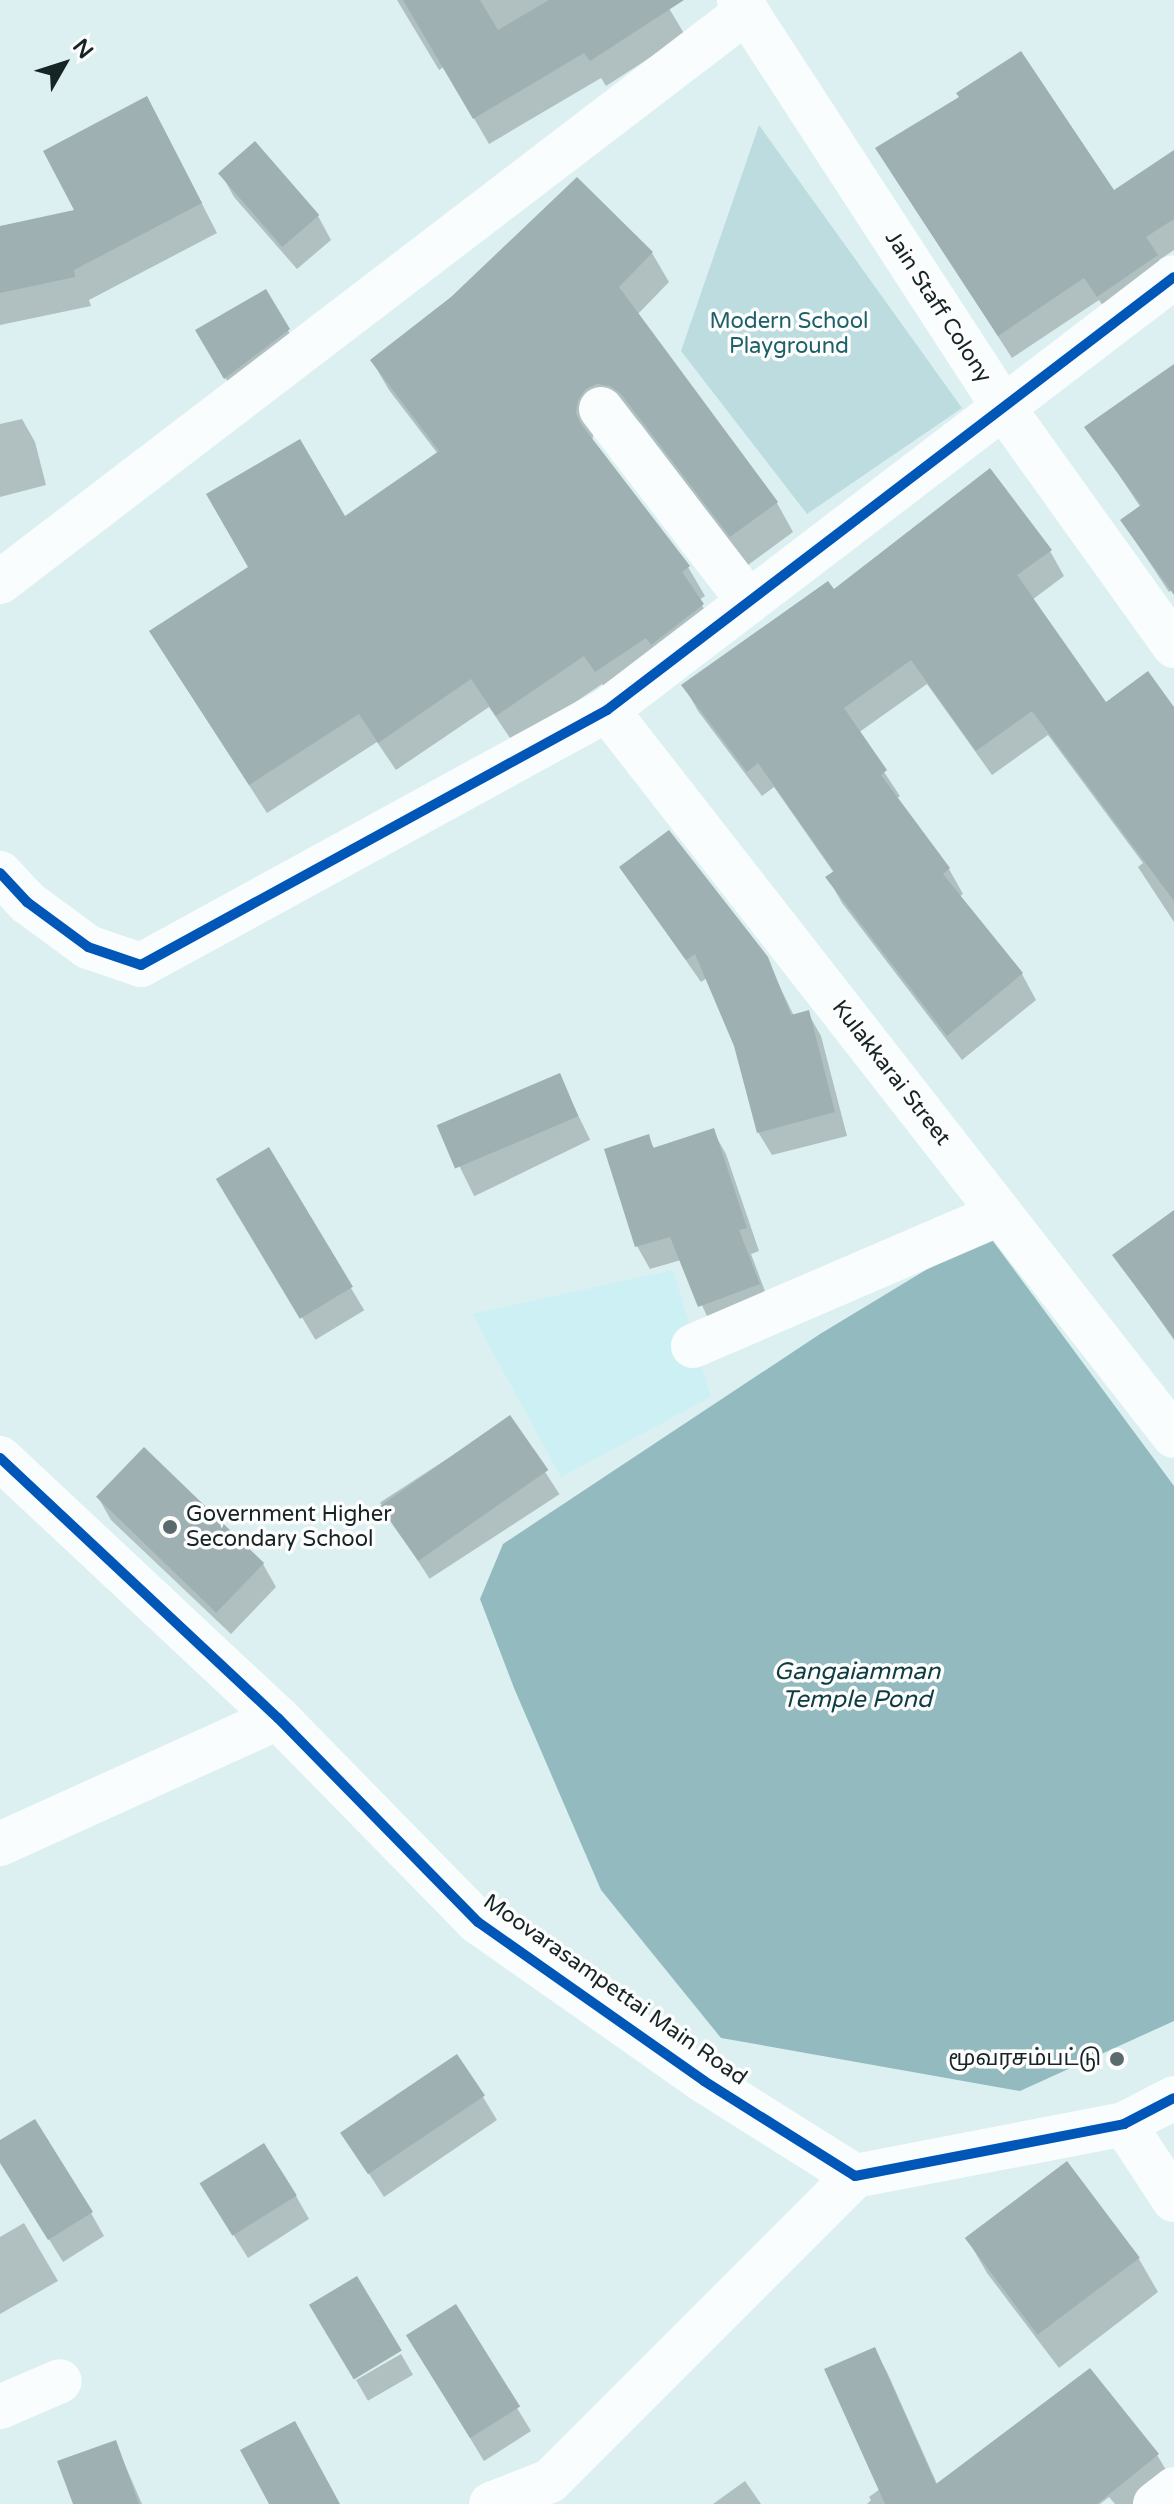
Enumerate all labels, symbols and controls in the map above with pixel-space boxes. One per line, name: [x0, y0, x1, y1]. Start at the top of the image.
north arrow: [24, 24, 104, 104]
text: N: [67, 34, 98, 64]
street label: Jain Staff Colony: [879, 226, 997, 388]
park label: Modern School Playground: [709, 308, 869, 360]
street label: Kulakkarai Street: [826, 995, 956, 1151]
place label: Government Higher Secondary School: [186, 1501, 392, 1552]
marker: Government Higher Secondary School: [161, 1518, 179, 1536]
water label: Gangaiamman Temple Pond: [774, 1658, 940, 1714]
street label: Moovarasampettai Main Road: [478, 1889, 752, 2091]
place label: மூவரசம்பட்டு: [948, 2046, 1101, 2072]
marker: மூவரசம்பட்டு: [1108, 2050, 1126, 2068]

